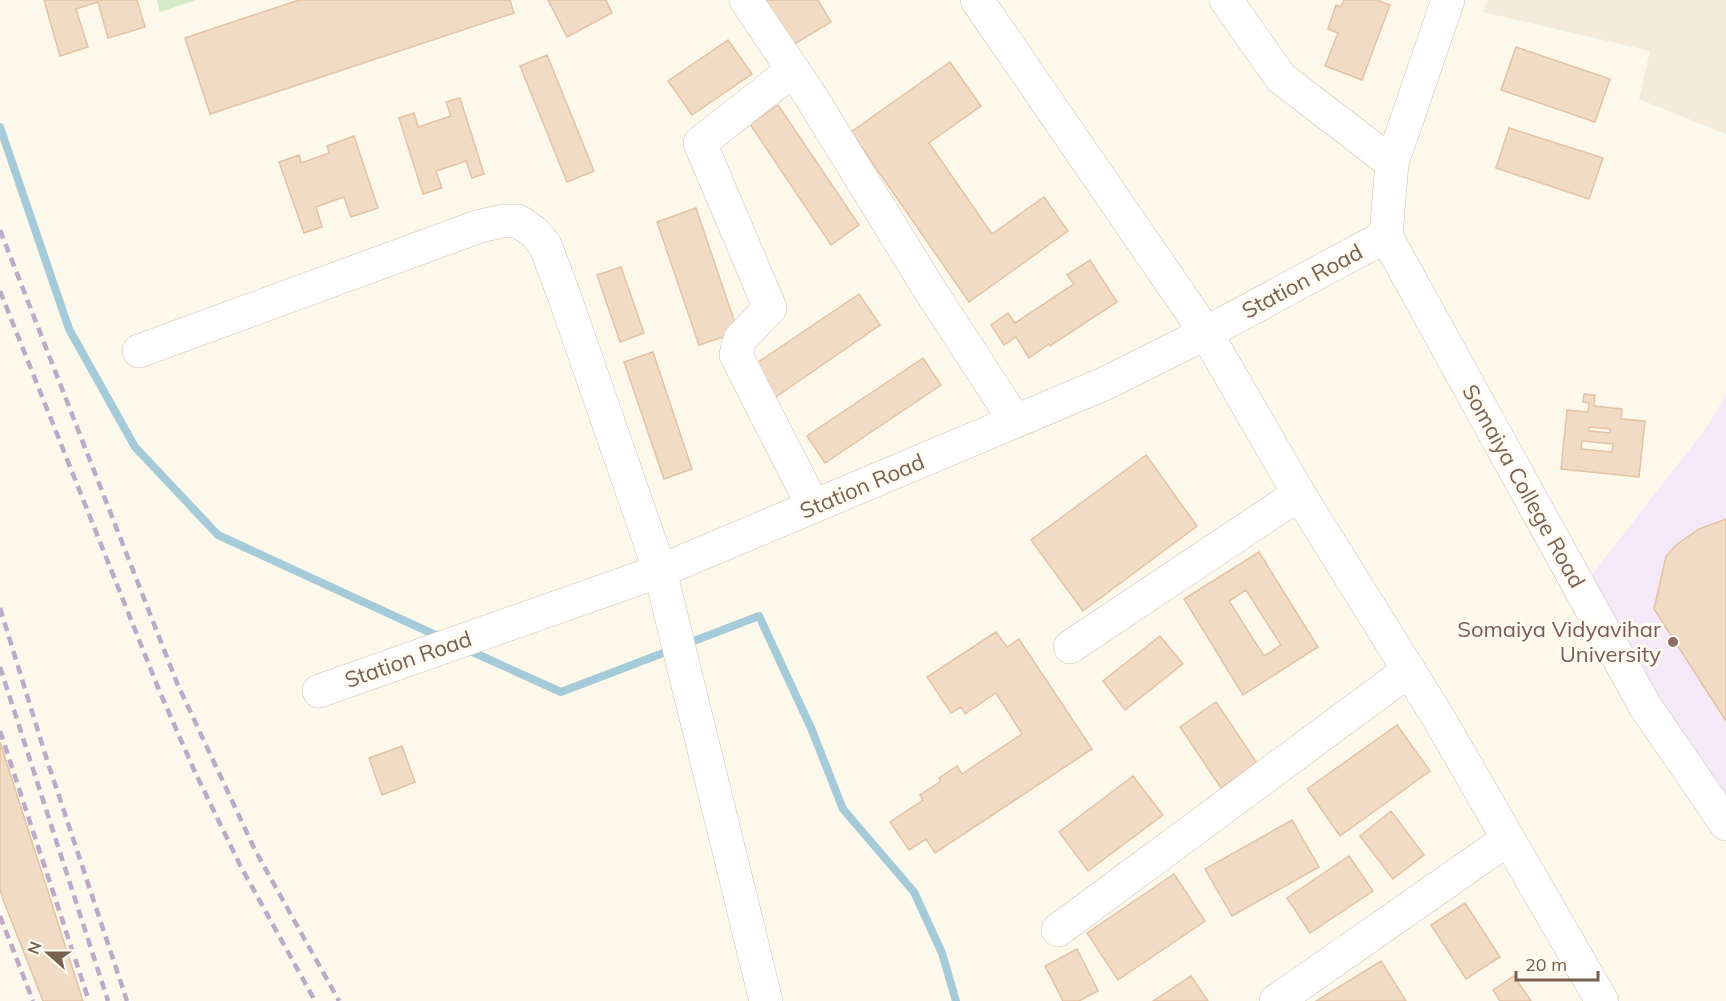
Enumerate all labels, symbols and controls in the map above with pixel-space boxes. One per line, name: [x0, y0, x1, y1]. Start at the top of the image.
street label: Station Road: [1237, 238, 1367, 324]
street label: Somaiya College Road: [1456, 379, 1592, 593]
street label: Station Road: [795, 447, 929, 525]
place label: Somaiya Vidyavihar University: [1457, 615, 1661, 668]
street label: Station Road: [341, 624, 475, 694]
marker: Somaiya Vidyavihar University: [1666, 635, 1680, 649]
north arrow: [18, 923, 78, 983]
text: N: [22, 938, 45, 957]
scale bar: [1516, 944, 1598, 982]
text: 20 m: [1525, 953, 1567, 976]

